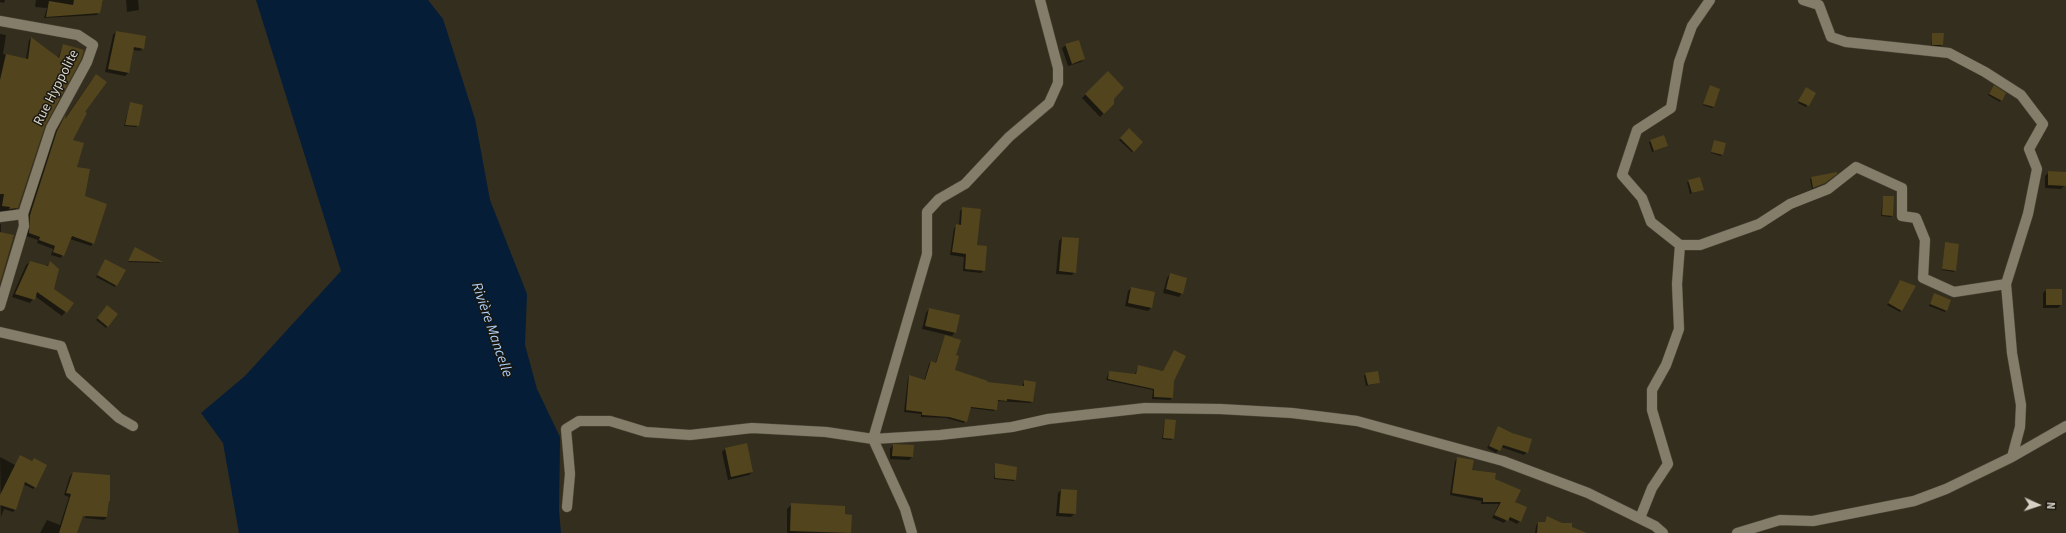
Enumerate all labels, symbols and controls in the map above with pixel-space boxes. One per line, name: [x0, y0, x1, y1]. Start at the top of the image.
street label: Rue Hyppolite: [31, 47, 83, 129]
water label: Rivière Mancelle: [466, 280, 516, 380]
north arrow: [2018, 485, 2058, 525]
text: N: [2043, 502, 2058, 510]

